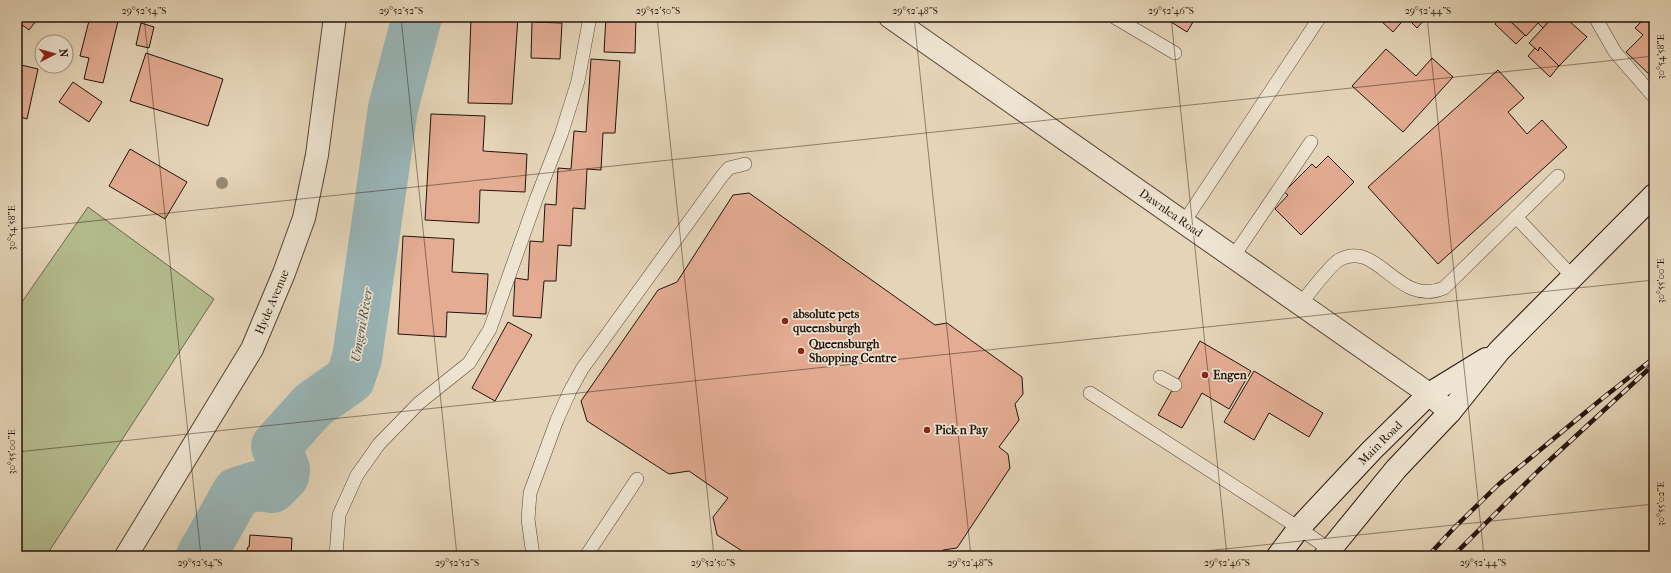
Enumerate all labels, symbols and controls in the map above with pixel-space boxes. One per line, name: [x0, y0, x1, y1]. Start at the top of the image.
text: 29°52'54"S: [122, 5, 166, 17]
text: 29°52'52"S: [379, 5, 423, 17]
text: 29°52'50"S: [636, 5, 680, 17]
text: 29°52'48"S: [892, 5, 938, 17]
text: 29°52'46"S: [1148, 5, 1194, 17]
text: 29°52'44"S: [1405, 5, 1451, 17]
north arrow: [34, 34, 74, 74]
text: 30°54'58"E: [1655, 35, 1667, 79]
text: N: [57, 48, 70, 58]
street label: Dawnlea Road: [1137, 186, 1206, 240]
text: 30°54'58"E: [6, 206, 18, 250]
text: 30°55'00"E: [1655, 258, 1667, 304]
street label: Hyde Avenue: [252, 267, 292, 336]
water label: Umgeni River: [348, 286, 376, 363]
place label: absolute pets queensburgh: [793, 307, 861, 336]
marker: absolute pets queensburgh: [780, 316, 790, 326]
place label: Queensburgh Shopping Centre: [809, 337, 897, 366]
marker: Queensburgh Shopping Centre: [796, 346, 806, 356]
place label: Engen: [1213, 368, 1248, 383]
marker: Engen: [1200, 370, 1210, 380]
street label: Main Road: [1355, 418, 1405, 468]
place label: Pick n Pay: [935, 423, 989, 438]
marker: Pick n Pay: [922, 425, 932, 435]
text: 30°55'00"E: [6, 429, 18, 475]
text: 30°55'02"E: [1655, 482, 1667, 526]
text: 29°52'54"S: [178, 557, 222, 569]
text: 29°52'52"S: [435, 557, 479, 569]
text: 29°52'50"S: [691, 557, 735, 569]
text: 29°52'48"S: [947, 557, 993, 569]
text: 29°52'46"S: [1204, 557, 1250, 569]
text: 29°52'44"S: [1460, 557, 1506, 569]

